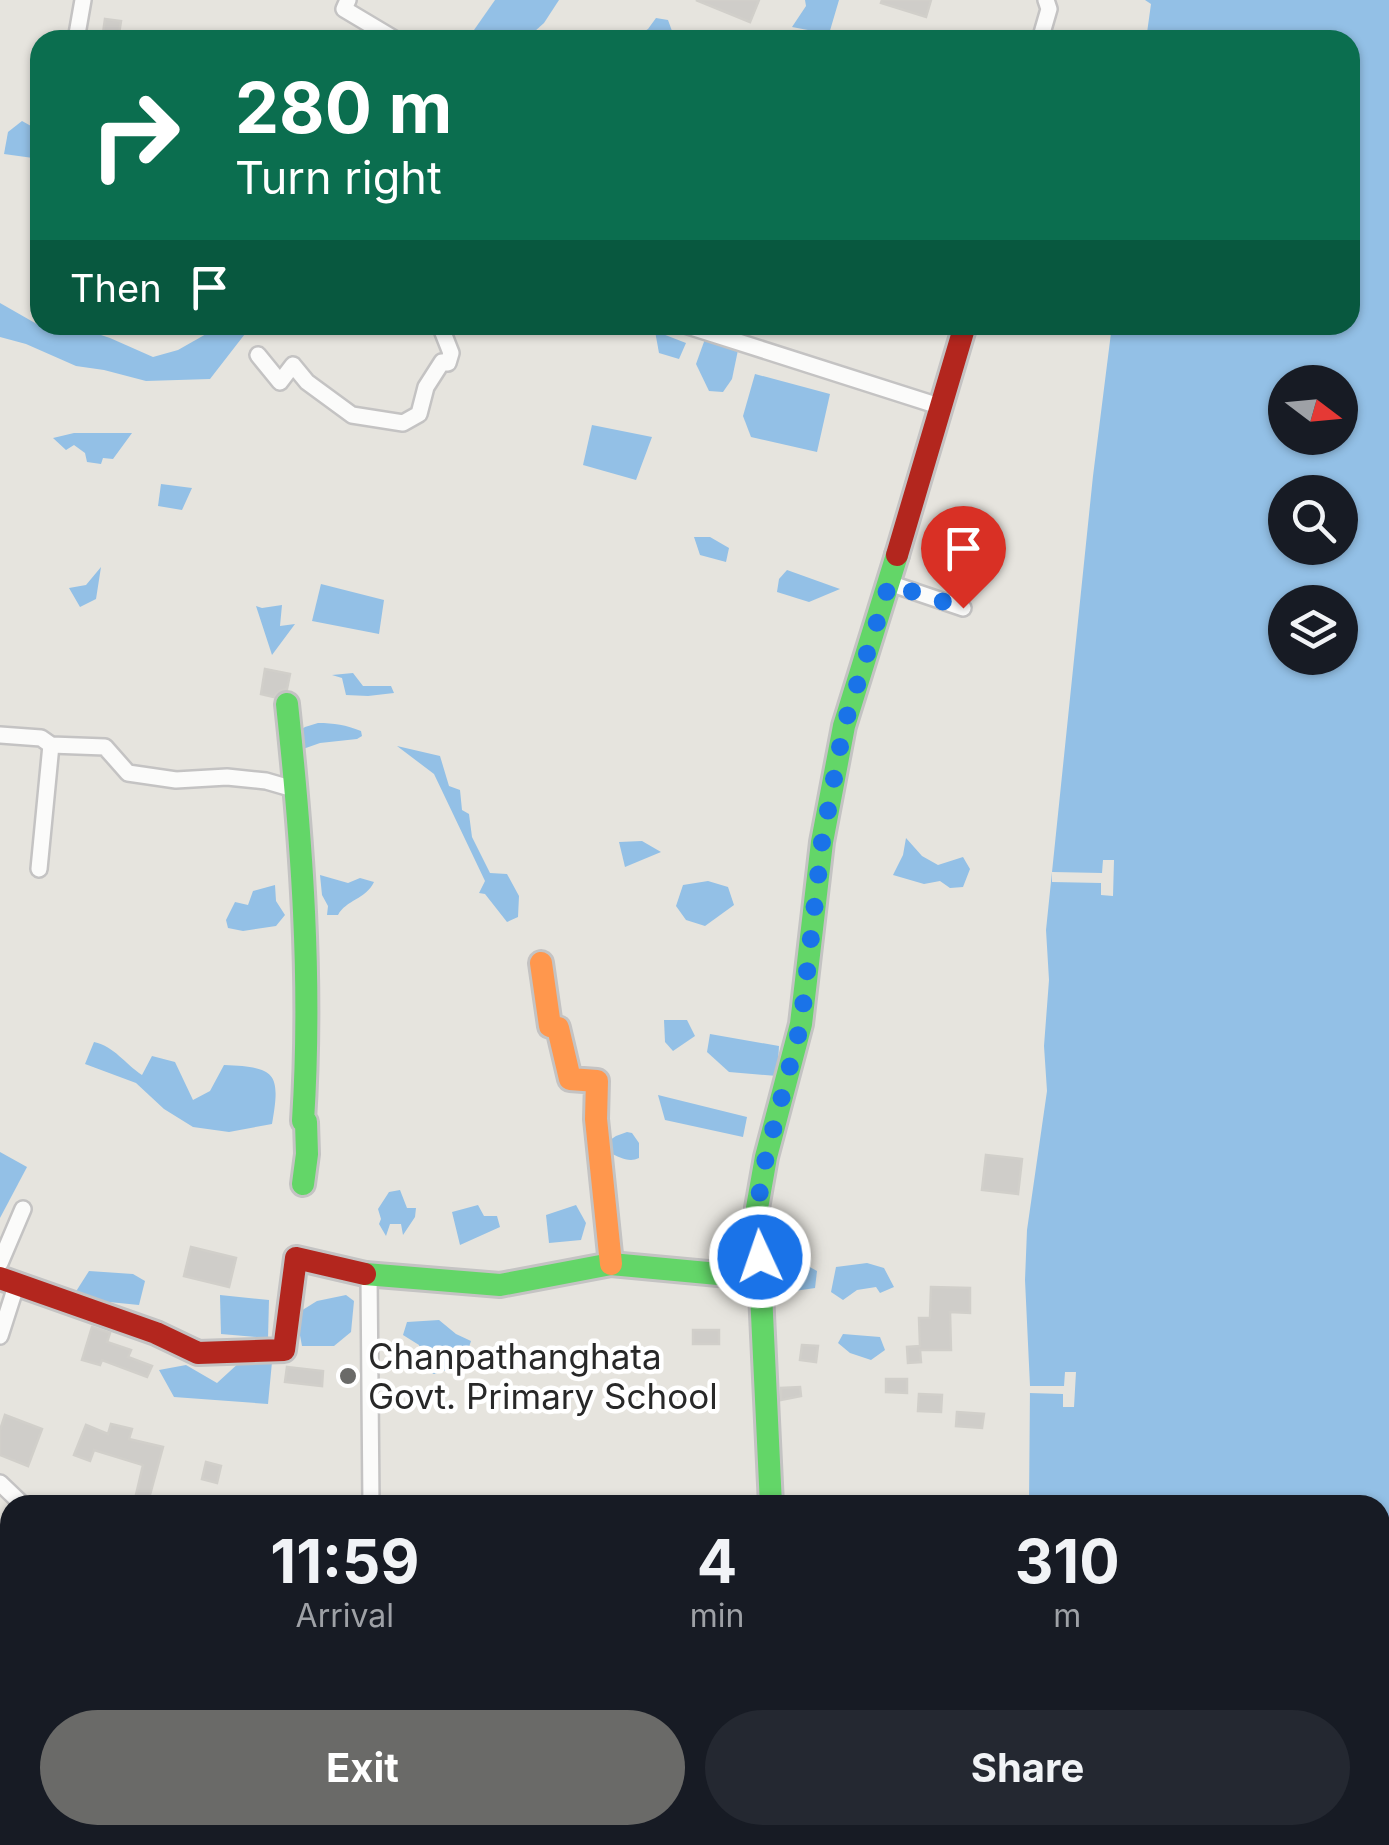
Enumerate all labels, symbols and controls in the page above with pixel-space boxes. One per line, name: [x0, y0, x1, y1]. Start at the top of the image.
text: 280 m: [235, 65, 452, 150]
icon: right: [70, 70, 200, 200]
text: Turn right: [235, 150, 442, 205]
icon: arrive: [182, 260, 237, 315]
text: Then: [70, 265, 162, 311]
north arrow: [1268, 365, 1358, 455]
map controls: [1268, 365, 1358, 675]
button: search: [1268, 475, 1358, 565]
pin: [921, 506, 1006, 609]
icon: arrive: [936, 521, 991, 576]
button: layers: [1268, 585, 1358, 675]
position arrow: [708, 1205, 812, 1309]
place label: Chanpathanghata Govt. Primary School: [368, 1335, 718, 1417]
marker: Chanpathanghata Govt. Primary School: [337, 1365, 359, 1387]
text: 11:59: [270, 1525, 419, 1597]
text: 4: [697, 1525, 737, 1597]
text: 310: [1015, 1525, 1120, 1597]
text: Arrival: [296, 1596, 394, 1635]
text: min: [690, 1596, 744, 1635]
text: m: [1053, 1596, 1081, 1635]
button: Exit: [40, 1710, 685, 1825]
button: Share: [705, 1710, 1350, 1825]

